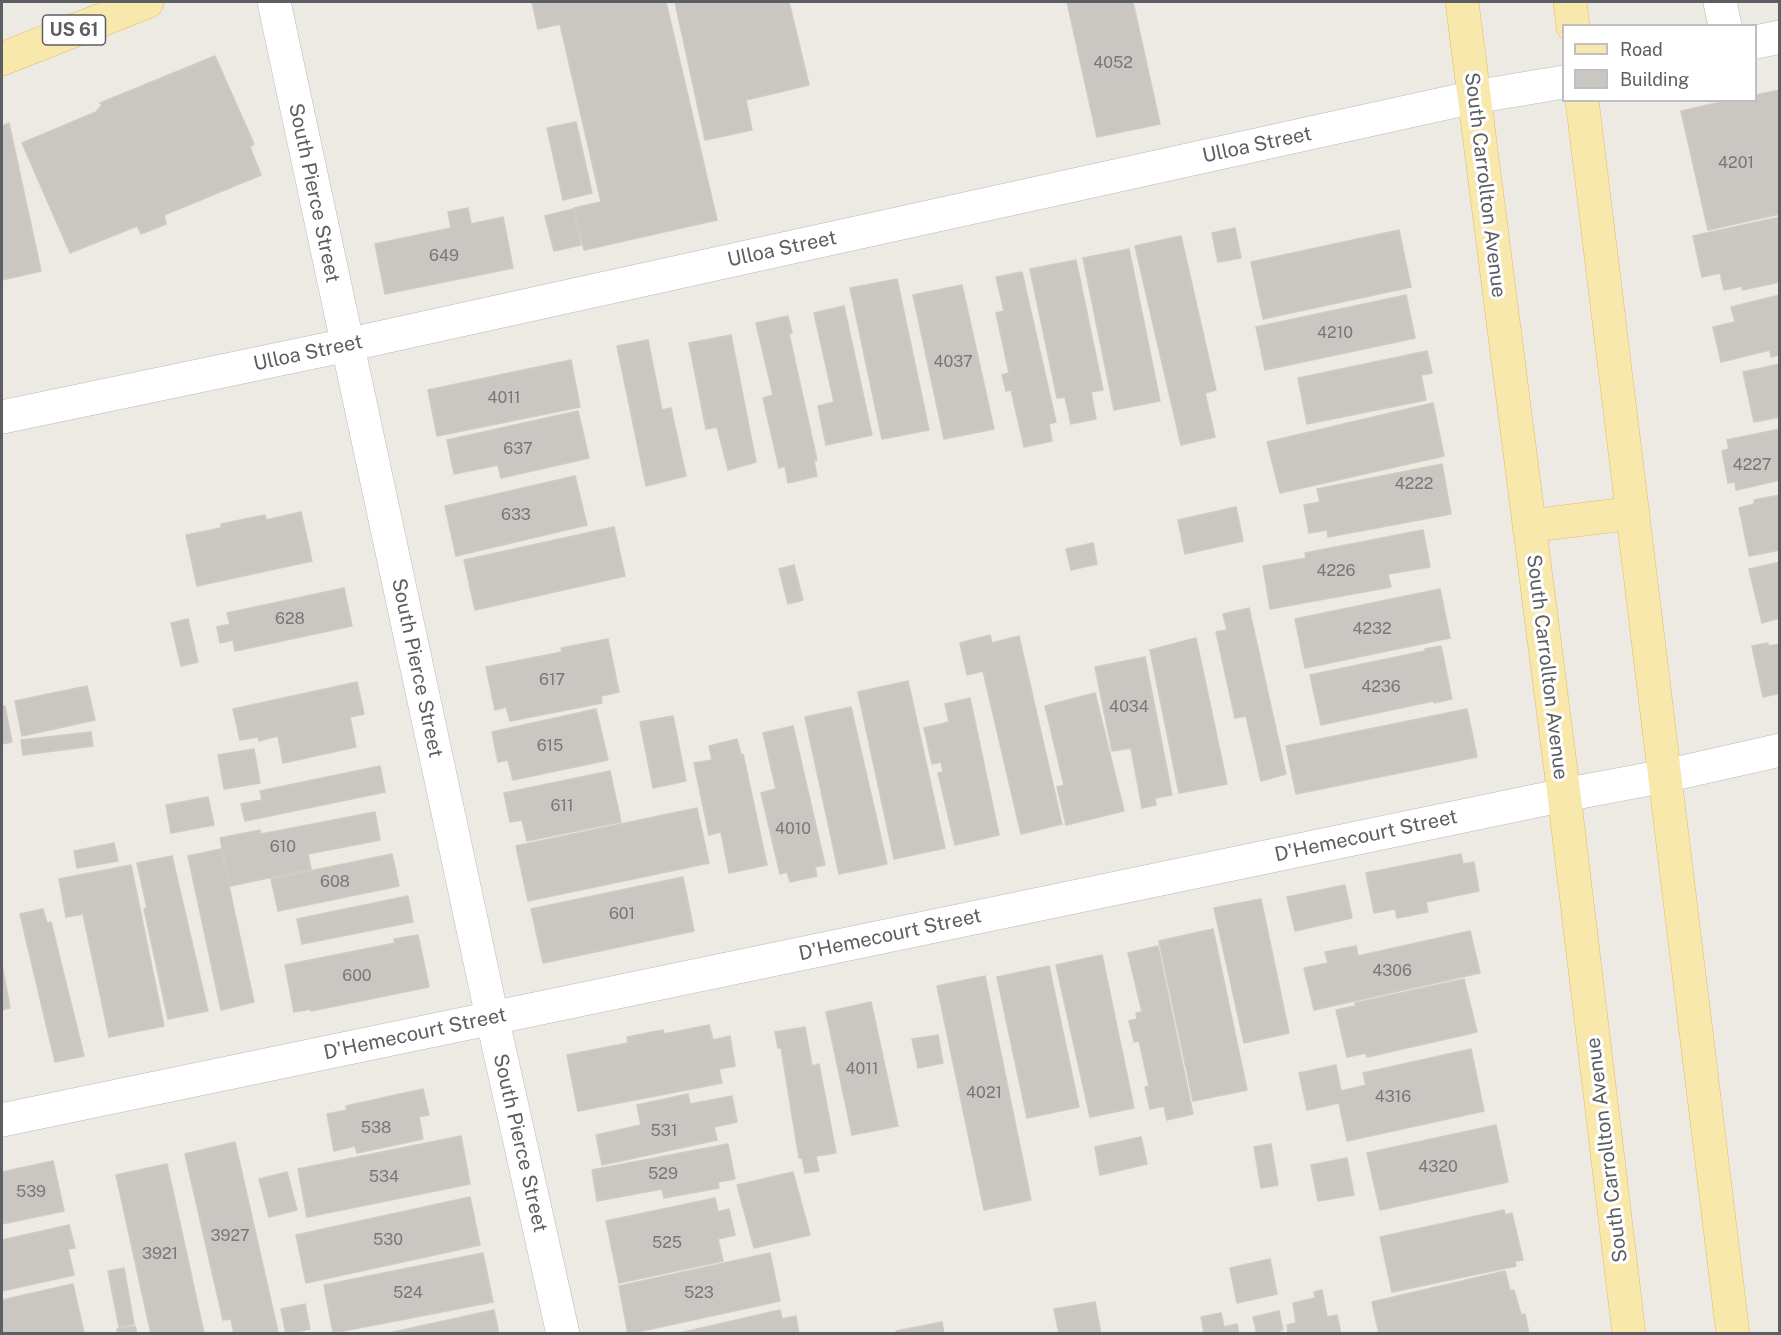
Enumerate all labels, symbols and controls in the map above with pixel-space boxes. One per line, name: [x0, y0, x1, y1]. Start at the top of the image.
road number: US 61: [42, 15, 106, 45]
legend: [1562, 24, 1757, 102]
text: Road: [1620, 39, 1663, 60]
house number: 4052: [1093, 53, 1133, 73]
text: Building: [1620, 69, 1689, 90]
street label: South Carrollton Avenue: [1459, 71, 1511, 299]
street label: South Pierce Street: [283, 101, 345, 285]
street label: Ulloa Street: [1200, 122, 1314, 168]
house number: 4201: [1718, 153, 1754, 173]
street label: Ulloa Street: [725, 226, 839, 272]
house number: 649: [429, 246, 459, 266]
house number: 4210: [1317, 323, 1353, 343]
street label: Ulloa Street: [251, 330, 365, 376]
house number: 4037: [933, 352, 973, 372]
house number: 4011: [488, 388, 520, 408]
house number: 637: [503, 439, 533, 459]
house number: 4227: [1733, 455, 1771, 475]
house number: 4222: [1395, 474, 1433, 494]
house number: 633: [501, 505, 531, 525]
street label: South Carrollton Avenue: [1521, 553, 1573, 781]
house number: 4226: [1316, 561, 1356, 581]
street label: South Pierce Street: [386, 576, 448, 760]
house number: 628: [275, 609, 305, 629]
house number: 4232: [1352, 619, 1392, 639]
house number: 617: [539, 670, 565, 690]
house number: 4236: [1361, 677, 1401, 697]
house number: 4034: [1109, 697, 1149, 717]
house number: 615: [537, 736, 563, 756]
house number: 611: [551, 796, 573, 816]
street label: D'Hemecourt Street: [1272, 805, 1460, 867]
house number: 4010: [775, 819, 811, 839]
house number: 610: [270, 837, 296, 857]
house number: 608: [320, 872, 350, 892]
house number: 601: [609, 904, 635, 924]
street label: D'Hemecourt Street: [796, 904, 984, 966]
house number: 4306: [1372, 961, 1412, 981]
house number: 600: [342, 966, 372, 986]
street label: D'Hemecourt Street: [321, 1003, 509, 1065]
street label: South Carrollton Avenue: [1581, 1036, 1633, 1264]
street label: South Pierce Street: [488, 1051, 552, 1235]
house number: 4011: [846, 1059, 878, 1079]
house number: 4021: [966, 1083, 1002, 1103]
house number: 4316: [1375, 1087, 1411, 1107]
house number: 538: [361, 1118, 391, 1138]
house number: 531: [651, 1121, 677, 1141]
house number: 4320: [1418, 1157, 1458, 1177]
house number: 529: [648, 1164, 678, 1184]
house number: 534: [369, 1167, 399, 1187]
house number: 539: [16, 1182, 46, 1202]
house number: 3927: [210, 1226, 250, 1246]
house number: 530: [373, 1230, 403, 1250]
house number: 525: [652, 1233, 682, 1253]
house number: 3921: [142, 1244, 178, 1264]
house number: 524: [393, 1283, 423, 1303]
house number: 523: [684, 1283, 714, 1303]

